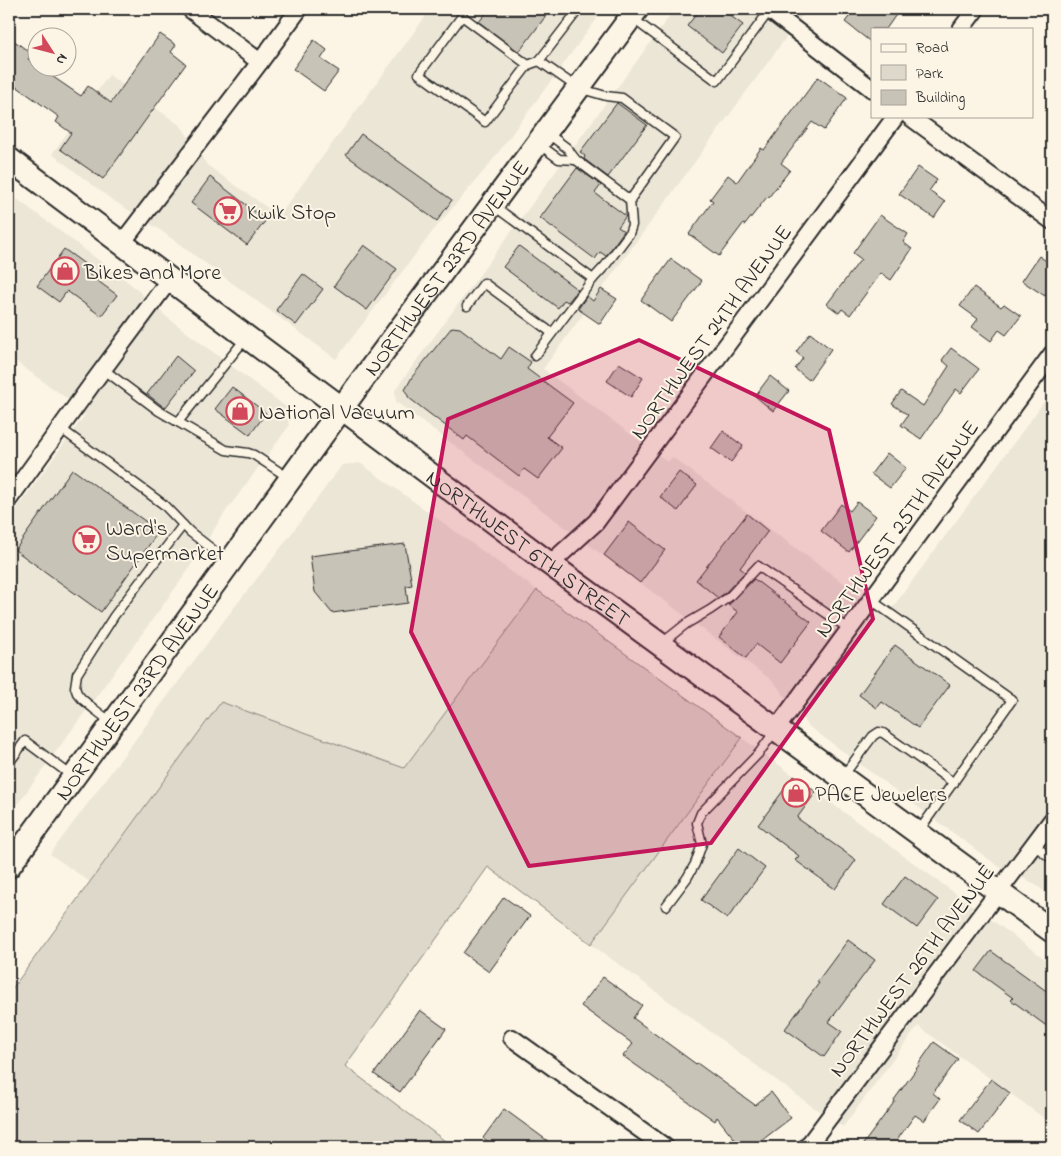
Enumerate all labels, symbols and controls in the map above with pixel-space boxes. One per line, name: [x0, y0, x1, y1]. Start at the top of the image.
north arrow: [28, 28, 78, 78]
legend: [871, 28, 1034, 118]
text: Road: [916, 37, 949, 59]
text: N: [50, 49, 73, 69]
text: Park: [916, 63, 944, 85]
text: Building: [915, 87, 965, 110]
street label: NORTHWEST 23RD AVENUE: [357, 155, 539, 384]
supermarket icon: Kwik Stop: [213, 196, 243, 226]
place label: Kwik Stop: [247, 198, 336, 230]
street label: NORTHWEST 24TH AVENUE: [624, 219, 801, 447]
shop icon: Bikes and More: [50, 256, 80, 286]
place label: Bikes and More: [83, 258, 221, 290]
shop icon: National Vacuum: [225, 396, 255, 426]
place label: National Vacuum: [259, 398, 415, 430]
street label: NORTHWEST 25TH AVENUE: [809, 414, 988, 645]
street label: NORTHWEST 6TH STREET: [418, 464, 636, 637]
place label: Ward's Supermarket: [106, 514, 225, 571]
supermarket icon: Ward's Supermarket: [72, 525, 102, 555]
street label: NORTHWEST 23RD AVENUE: [49, 578, 228, 808]
shop icon: PACE Jewelers: [781, 778, 811, 808]
place label: PACE Jewelers: [815, 780, 947, 812]
street label: NORTHWEST 26TH AVENUE: [823, 859, 1004, 1085]

